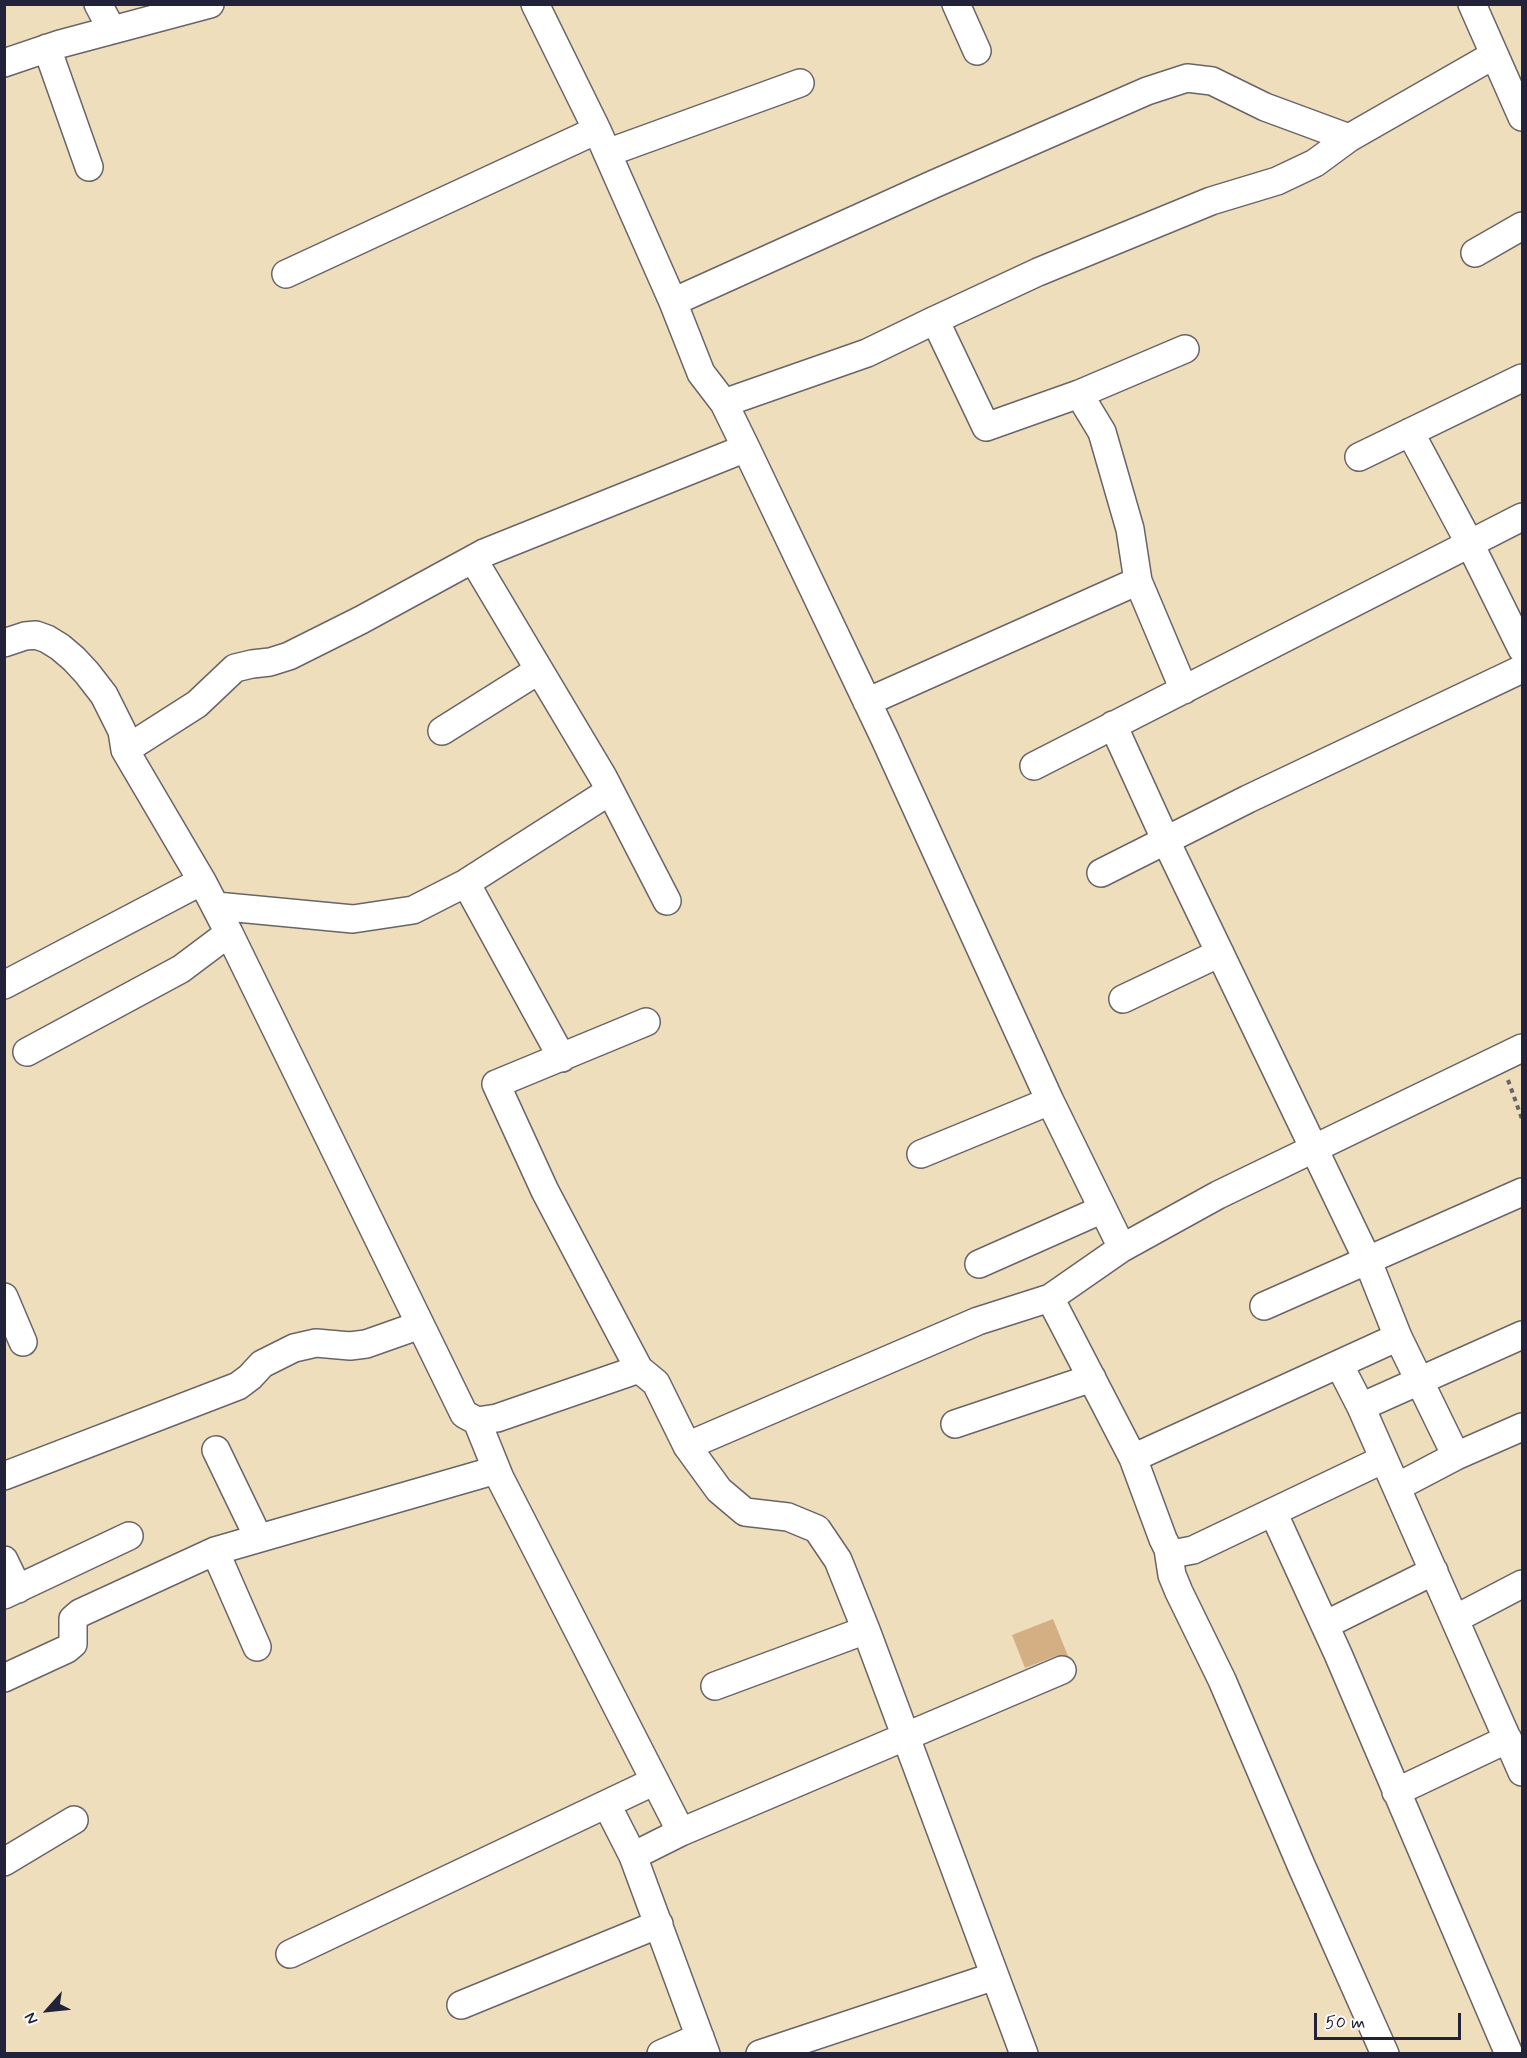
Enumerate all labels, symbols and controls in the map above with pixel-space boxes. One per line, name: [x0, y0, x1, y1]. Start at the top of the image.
north arrow: [18, 1980, 78, 2040]
scale bar: [1317, 2001, 1464, 2039]
text: N: [20, 2009, 43, 2028]
text: 50 m: [1325, 2011, 1365, 2035]

